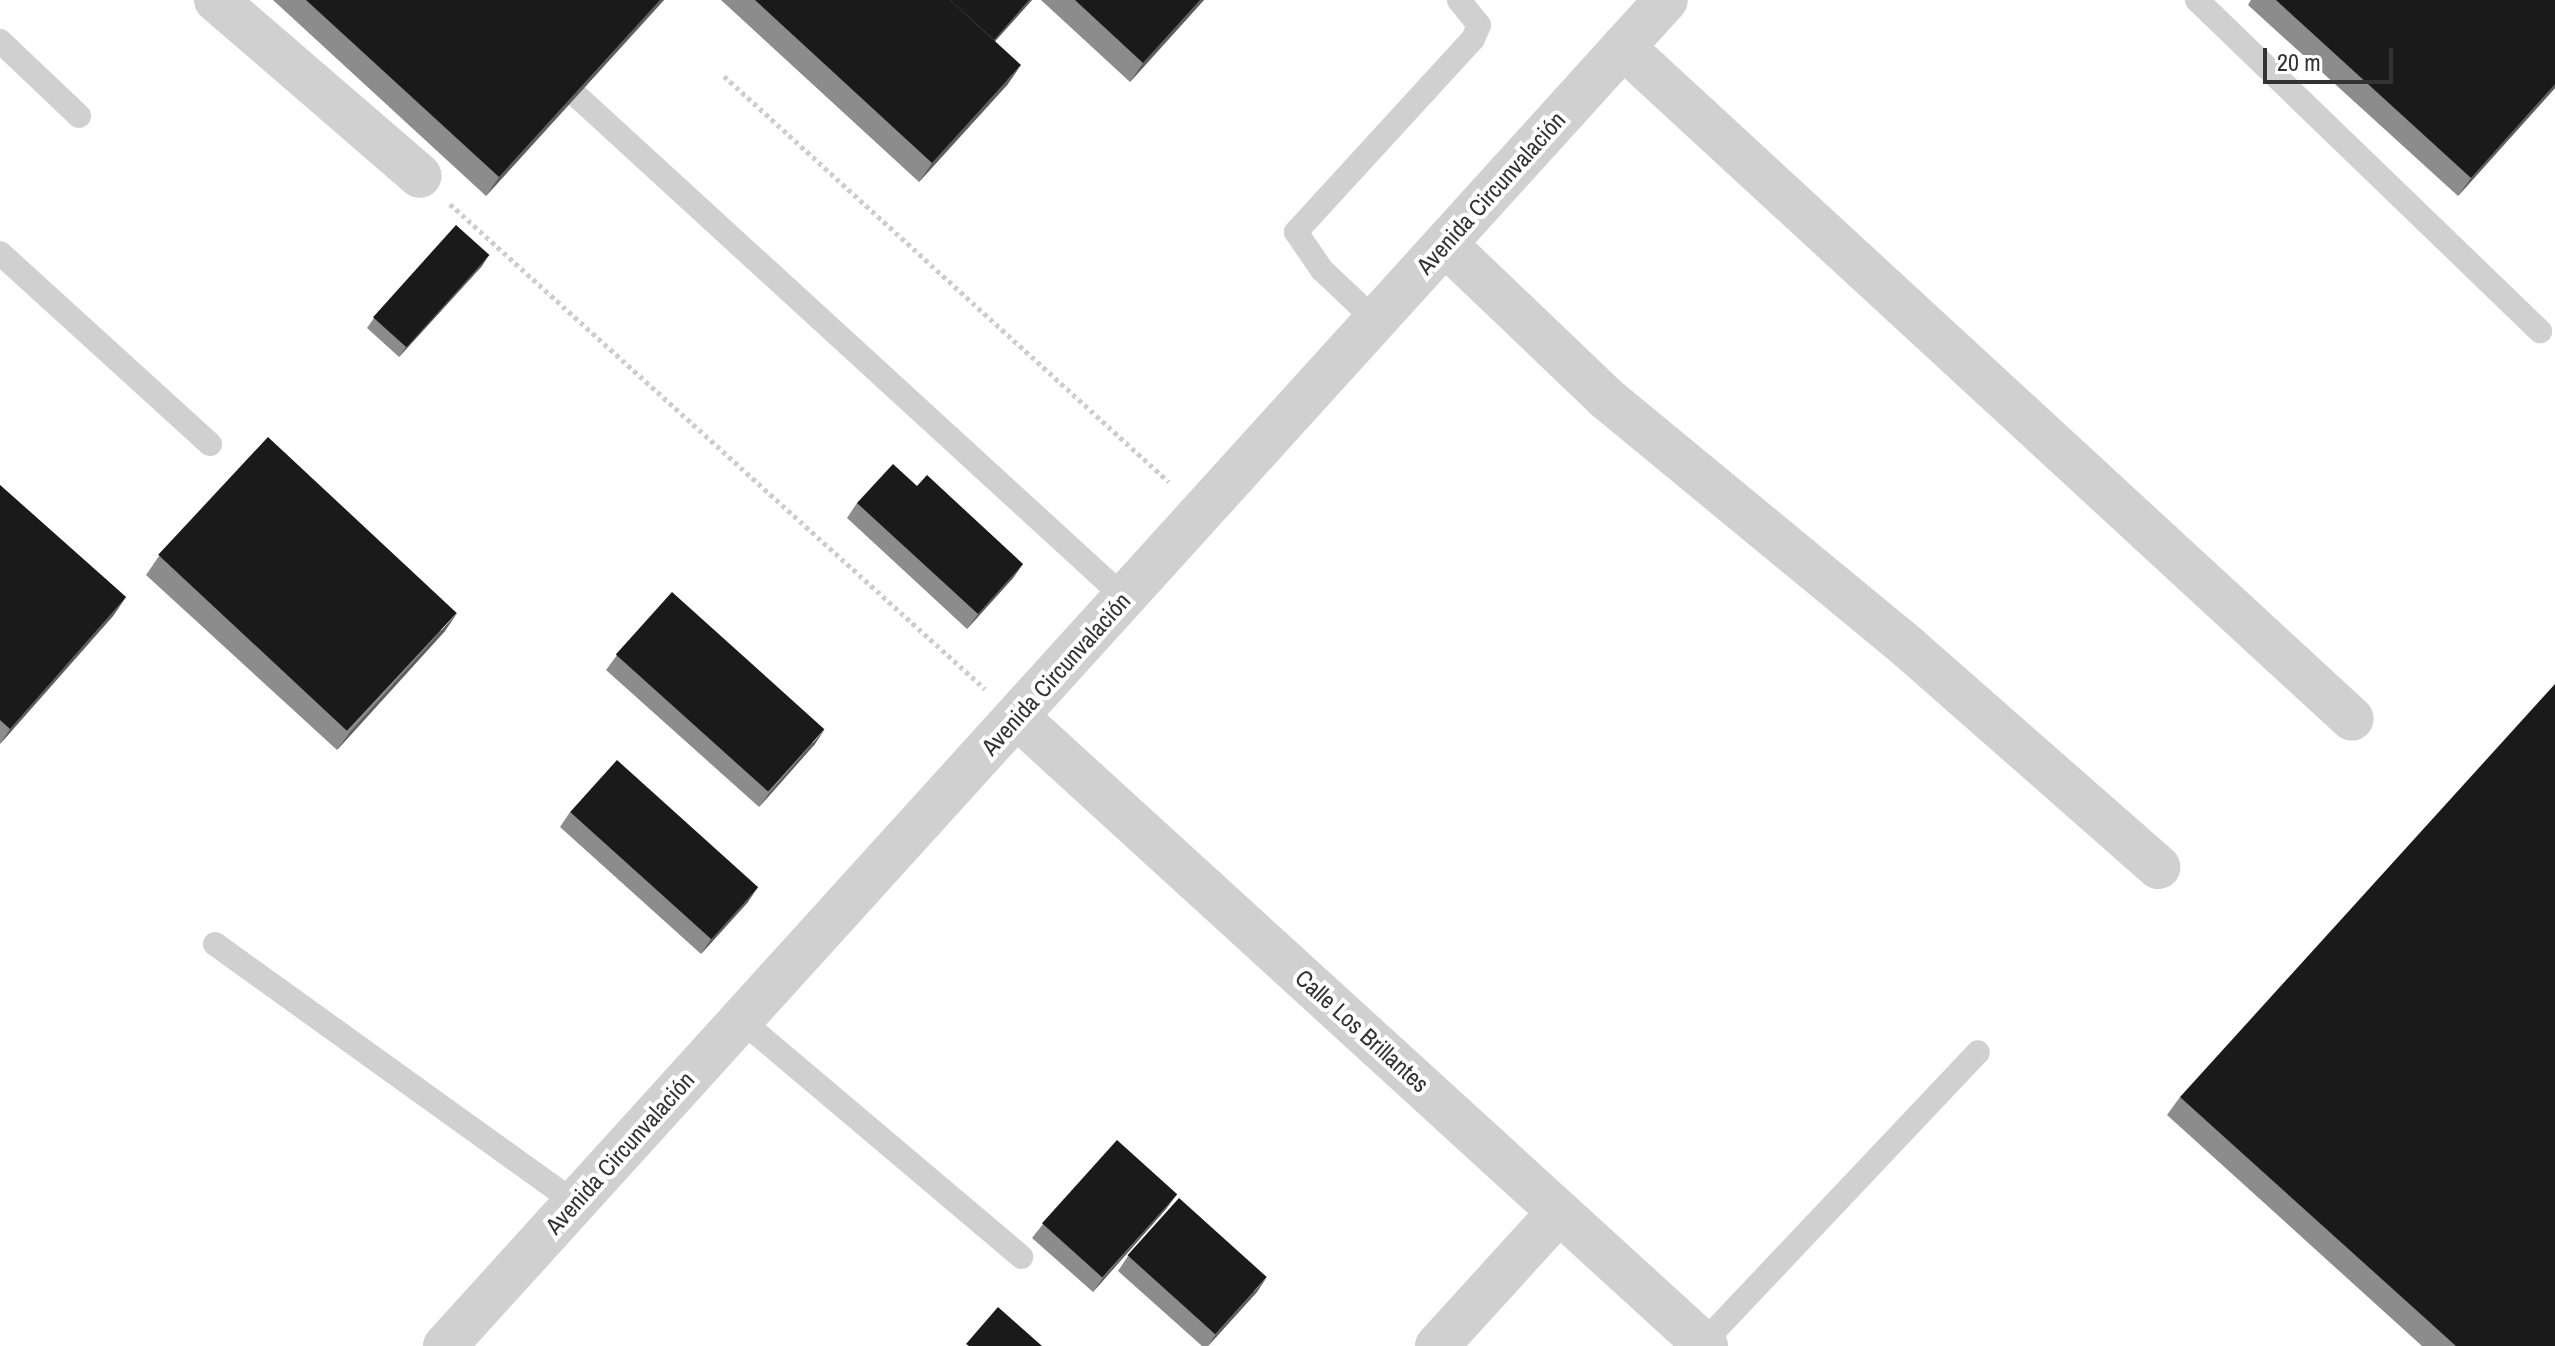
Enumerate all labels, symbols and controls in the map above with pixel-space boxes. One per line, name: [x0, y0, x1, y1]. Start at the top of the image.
scale bar: [2267, 32, 2397, 82]
text: 20 m: [2277, 46, 2321, 78]
street label: Avenida Circunvalación: [1411, 106, 1571, 280]
street label: Avenida Circunvalación: [976, 587, 1136, 761]
street label: Calle Los Brillantes: [1289, 964, 1435, 1098]
street label: Avenida Circunvalación: [540, 1066, 700, 1240]

